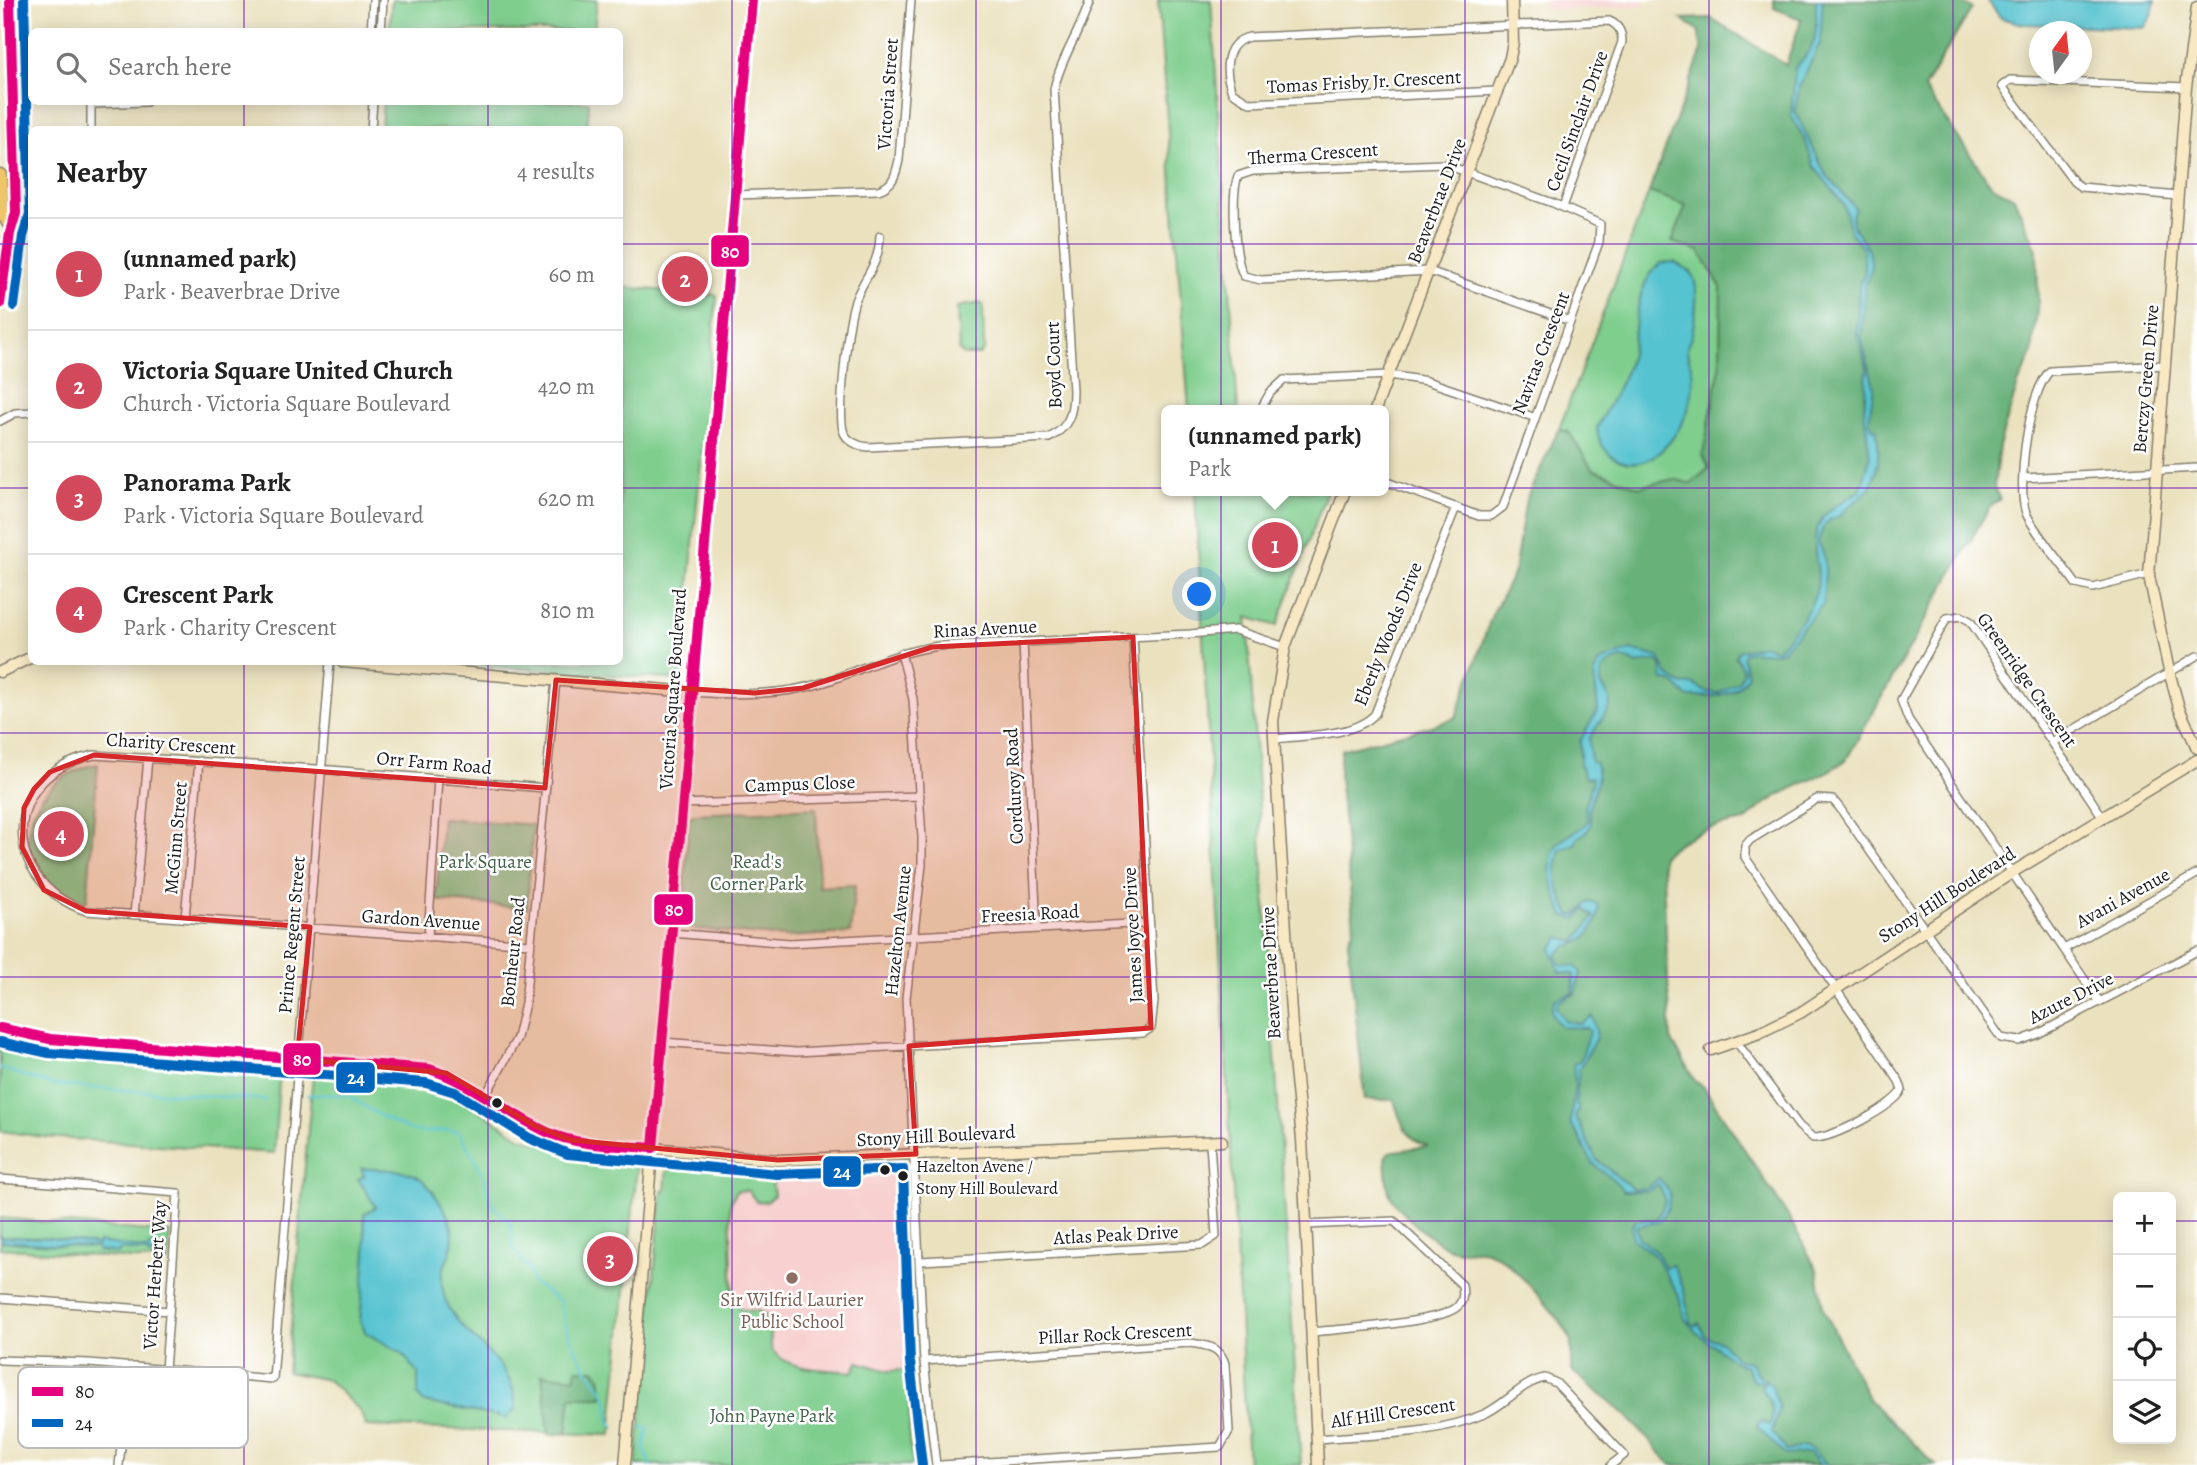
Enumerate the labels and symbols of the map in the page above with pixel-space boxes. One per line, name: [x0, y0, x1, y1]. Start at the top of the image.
north arrow: [2029, 21, 2092, 84]
street label: Victoria Street: [871, 37, 905, 152]
street label: Cecil Sinclair Drive: [1539, 47, 1615, 195]
street label: Tomas Frisby Jr. Crescent: [1266, 64, 1462, 100]
street label: Beaverbrae Drive: [1401, 134, 1473, 268]
street label: Therma Crescent: [1247, 136, 1379, 172]
line badge: 80: [710, 234, 750, 268]
text: 80: [721, 239, 740, 265]
pin: 2: [662, 253, 708, 305]
street label: Navitas Crescent: [1506, 288, 1576, 418]
street label: Berczy Green Drive: [2127, 304, 2165, 454]
street label: Boyd Court: [1039, 321, 1069, 409]
pin: 1: [1252, 519, 1298, 571]
street label: Eberly Woods Drive: [1347, 558, 1429, 710]
your location: [1182, 577, 1216, 611]
street label: Victoria Square Boulevard: [653, 587, 693, 791]
street label: Greenridge Crescent: [1971, 607, 2083, 753]
street label: Rinas Avenue: [932, 613, 1038, 645]
street label: Corduroy Road: [998, 726, 1030, 845]
street label: Charity Crescent: [105, 727, 237, 761]
street label: Orr Farm Road: [375, 745, 494, 781]
street label: Campus Close: [744, 769, 856, 799]
street label: McGinn Street: [158, 781, 194, 895]
pin: 4: [38, 808, 84, 860]
street label: Stony Hill Boulevard: [1873, 840, 2021, 949]
park label: Park Square: [438, 849, 532, 875]
park label: Read's Corner Park: [710, 849, 804, 897]
street label: Prince Regent Street: [272, 855, 312, 1015]
street label: Avani Avenue: [2070, 861, 2175, 935]
street label: Hazelton Avenue: [878, 864, 918, 998]
street label: James Joyce Drive: [1116, 867, 1150, 1003]
line badge: 80: [653, 893, 694, 926]
street label: Bonheur Road: [494, 895, 532, 1008]
text: 80: [665, 897, 684, 923]
street label: Freesia Road: [980, 898, 1081, 930]
street label: Gardon Avenue: [361, 903, 481, 937]
street label: Beaverbrae Drive: [1255, 906, 1287, 1040]
street label: Azure Drive: [2023, 966, 2118, 1031]
line badge: 80: [282, 1042, 322, 1076]
text: 80: [293, 1047, 312, 1073]
line badge: 24: [335, 1061, 376, 1094]
text: 24: [347, 1065, 365, 1091]
unlabelled marker: [490, 1096, 504, 1110]
street label: Stony Hill Boulevard: [856, 1119, 1017, 1153]
line badge: 24: [822, 1155, 862, 1188]
place label: Hazelton Avene / Stony Hill Boulevard: [916, 1155, 1059, 1200]
text: 24: [833, 1159, 851, 1185]
unlabelled marker: [878, 1163, 892, 1177]
marker: Hazelton Avene / Stony Hill Boulevard: [896, 1169, 910, 1183]
street label: Victor Herbert Way: [137, 1199, 173, 1351]
street label: Atlas Peak Drive: [1052, 1219, 1179, 1251]
pin: 3: [587, 1233, 633, 1285]
marker: Sir Wilfrid Laurier Public School: [784, 1270, 800, 1286]
place label: Sir Wilfrid Laurier Public School: [720, 1287, 864, 1335]
street label: Pillar Rock Crescent: [1037, 1317, 1193, 1351]
legend: [18, 1367, 248, 1448]
text: 80: [75, 1379, 94, 1405]
street label: Alf Hill Crescent: [1328, 1391, 1457, 1435]
park label: John Payne Park: [710, 1403, 835, 1429]
text: 24: [75, 1411, 93, 1437]

